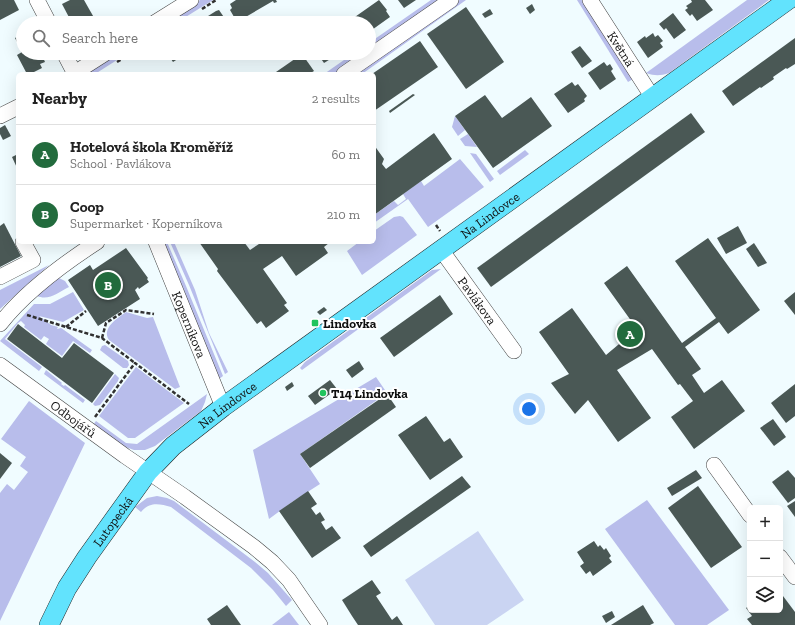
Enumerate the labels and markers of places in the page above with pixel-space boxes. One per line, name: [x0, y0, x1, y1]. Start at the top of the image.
pin: B: [95, 270, 121, 300]
place label: Lindovka: [323, 316, 377, 331]
marker: Lindovka: [310, 318, 320, 328]
pin: A: [617, 319, 643, 349]
place label: T14 Lindovka: [331, 386, 408, 401]
marker: T14 Lindovka: [318, 388, 328, 398]

